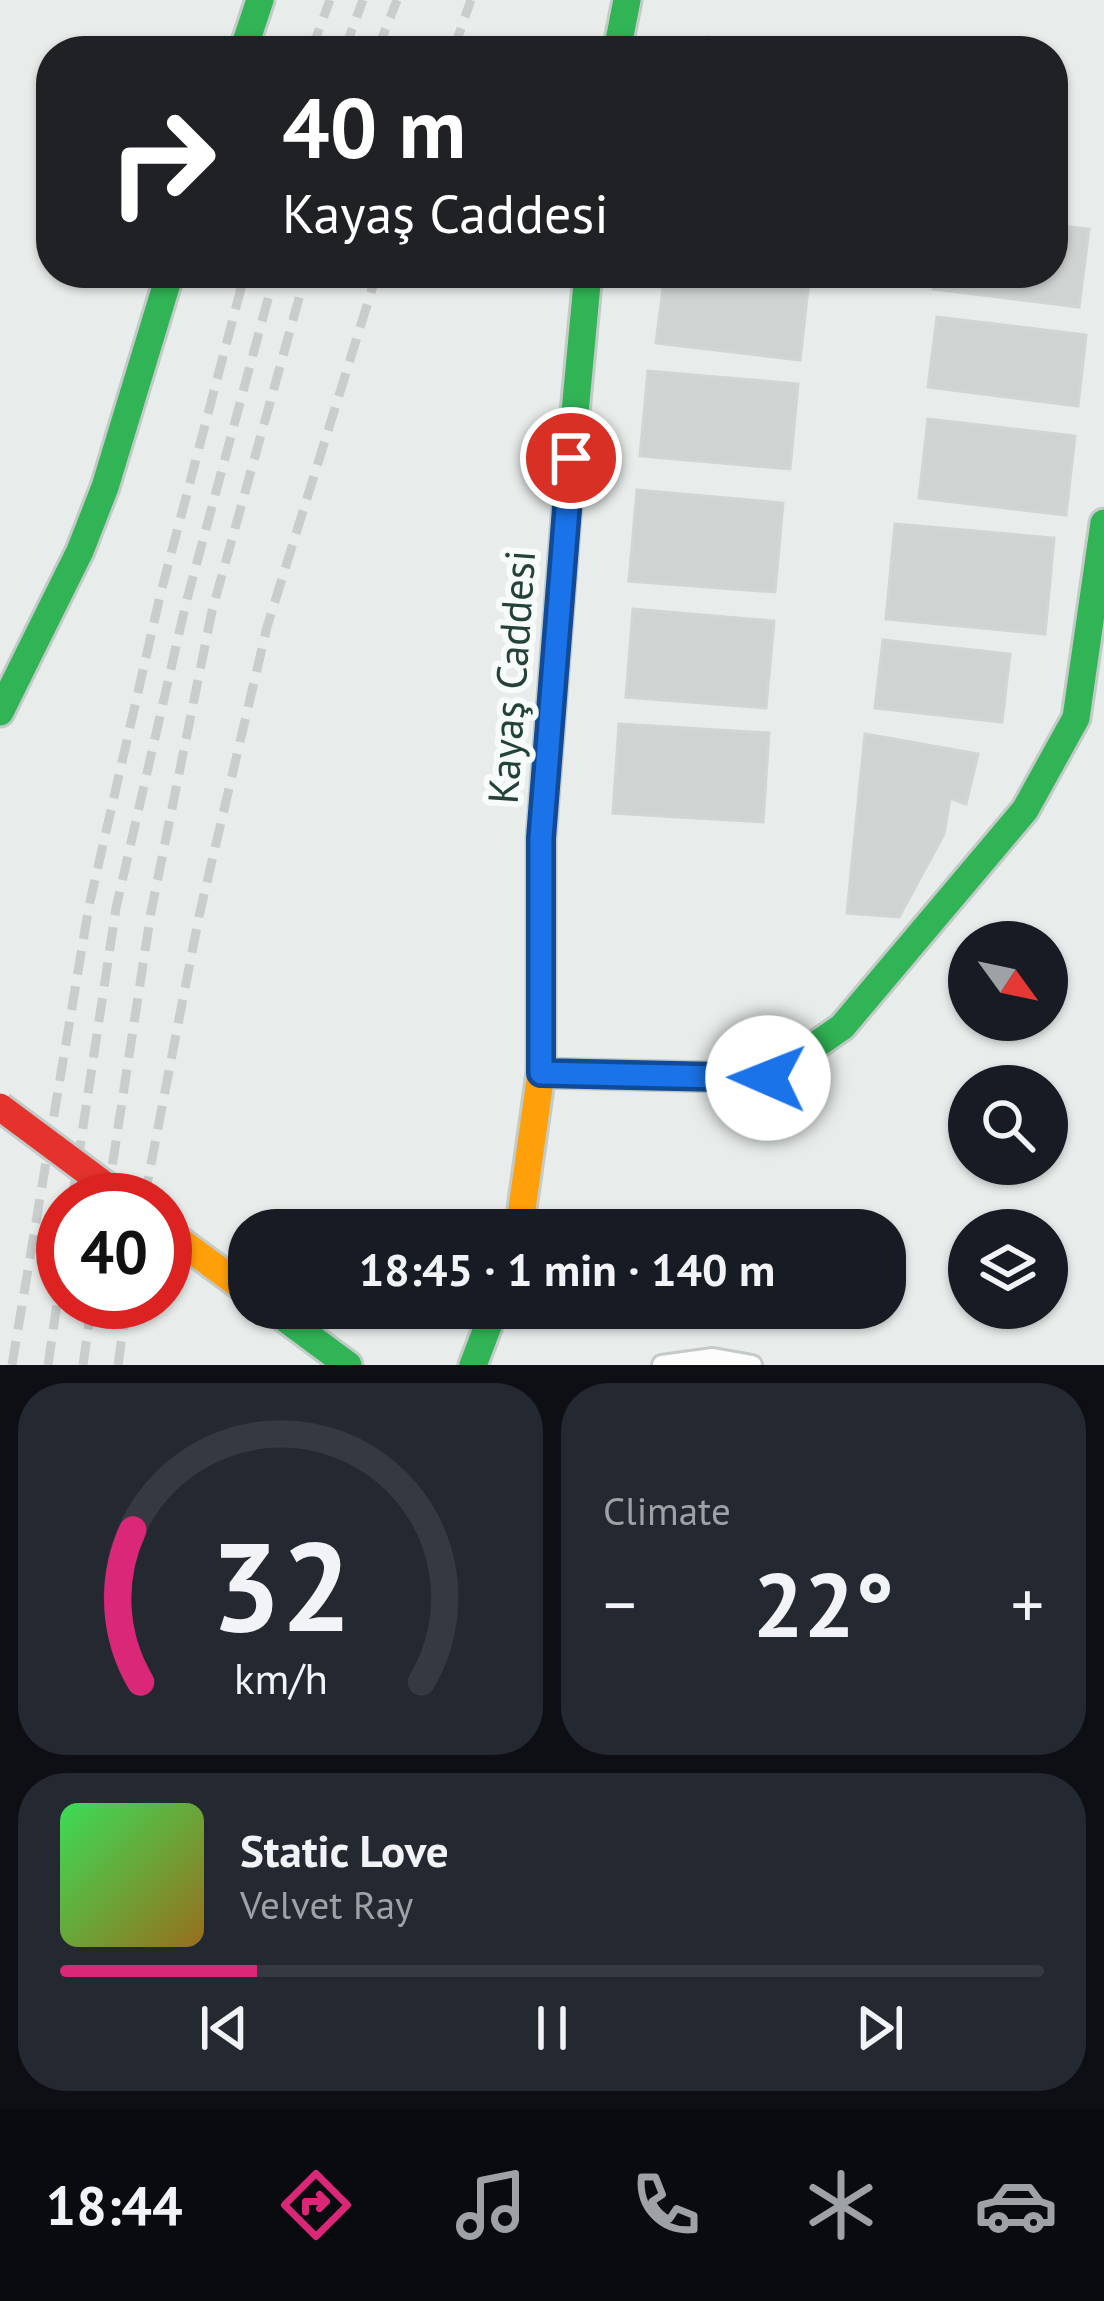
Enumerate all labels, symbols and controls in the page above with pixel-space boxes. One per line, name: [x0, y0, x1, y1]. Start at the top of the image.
text: 40 m: [282, 72, 466, 181]
icon: right: [84, 84, 240, 240]
text: Kayaş Caddesi: [282, 178, 609, 248]
pin: [520, 407, 622, 509]
icon: arrive: [538, 425, 604, 491]
street label: Kayaş Caddesi: [475, 548, 547, 806]
north arrow: [948, 921, 1068, 1041]
map controls: [948, 921, 1068, 1329]
position arrow: [705, 1015, 831, 1141]
button: search: [948, 1065, 1068, 1185]
speed limit sign: 40: [36, 1173, 192, 1329]
button: layers: [948, 1209, 1068, 1329]
text: 18:45 · 1 min · 140 m: [359, 1240, 775, 1298]
text: Climate: [603, 1485, 731, 1536]
text: 32: [210, 1504, 351, 1665]
text: 22°: [753, 1545, 894, 1662]
text: −: [603, 1561, 636, 1646]
text: +: [1011, 1561, 1044, 1646]
text: km/h: [233, 1650, 328, 1706]
text: Static Love: [240, 1821, 449, 1879]
text: Velvet Ray: [240, 1879, 413, 1930]
icon: previous: [191, 1995, 257, 2061]
icon: pause: [519, 1995, 585, 2061]
icon: next: [847, 1995, 913, 2061]
icon: directions: [274, 2163, 358, 2247]
icon: music: [449, 2163, 533, 2247]
icon: phone: [624, 2163, 708, 2247]
icon: climate: [799, 2163, 883, 2247]
icon: car: [974, 2163, 1058, 2247]
text: 18:44: [46, 2170, 183, 2240]

